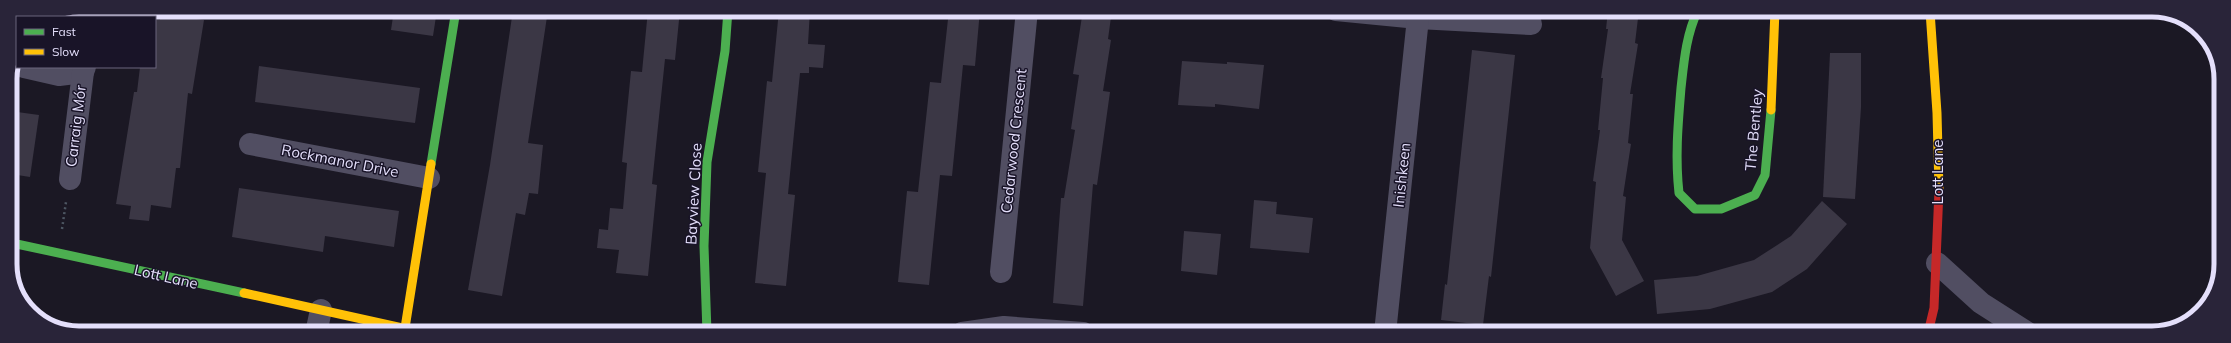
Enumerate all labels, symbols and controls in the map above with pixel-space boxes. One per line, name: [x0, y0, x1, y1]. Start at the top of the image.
legend: [16, 16, 156, 68]
text: Fast: [52, 24, 76, 39]
text: Slow: [52, 44, 80, 59]
street label: Cedarwood Crescent: [996, 68, 1031, 214]
street label: Carraig Mór: [61, 83, 90, 168]
street label: The Bentley: [1740, 88, 1767, 172]
street label: Rockmanor Drive: [280, 140, 400, 181]
street label: Lott Lane: [1928, 140, 1947, 204]
street label: Inishkeen: [1389, 142, 1414, 208]
street label: Bayview Close: [681, 143, 706, 245]
street label: Lott Lane: [132, 260, 200, 293]

